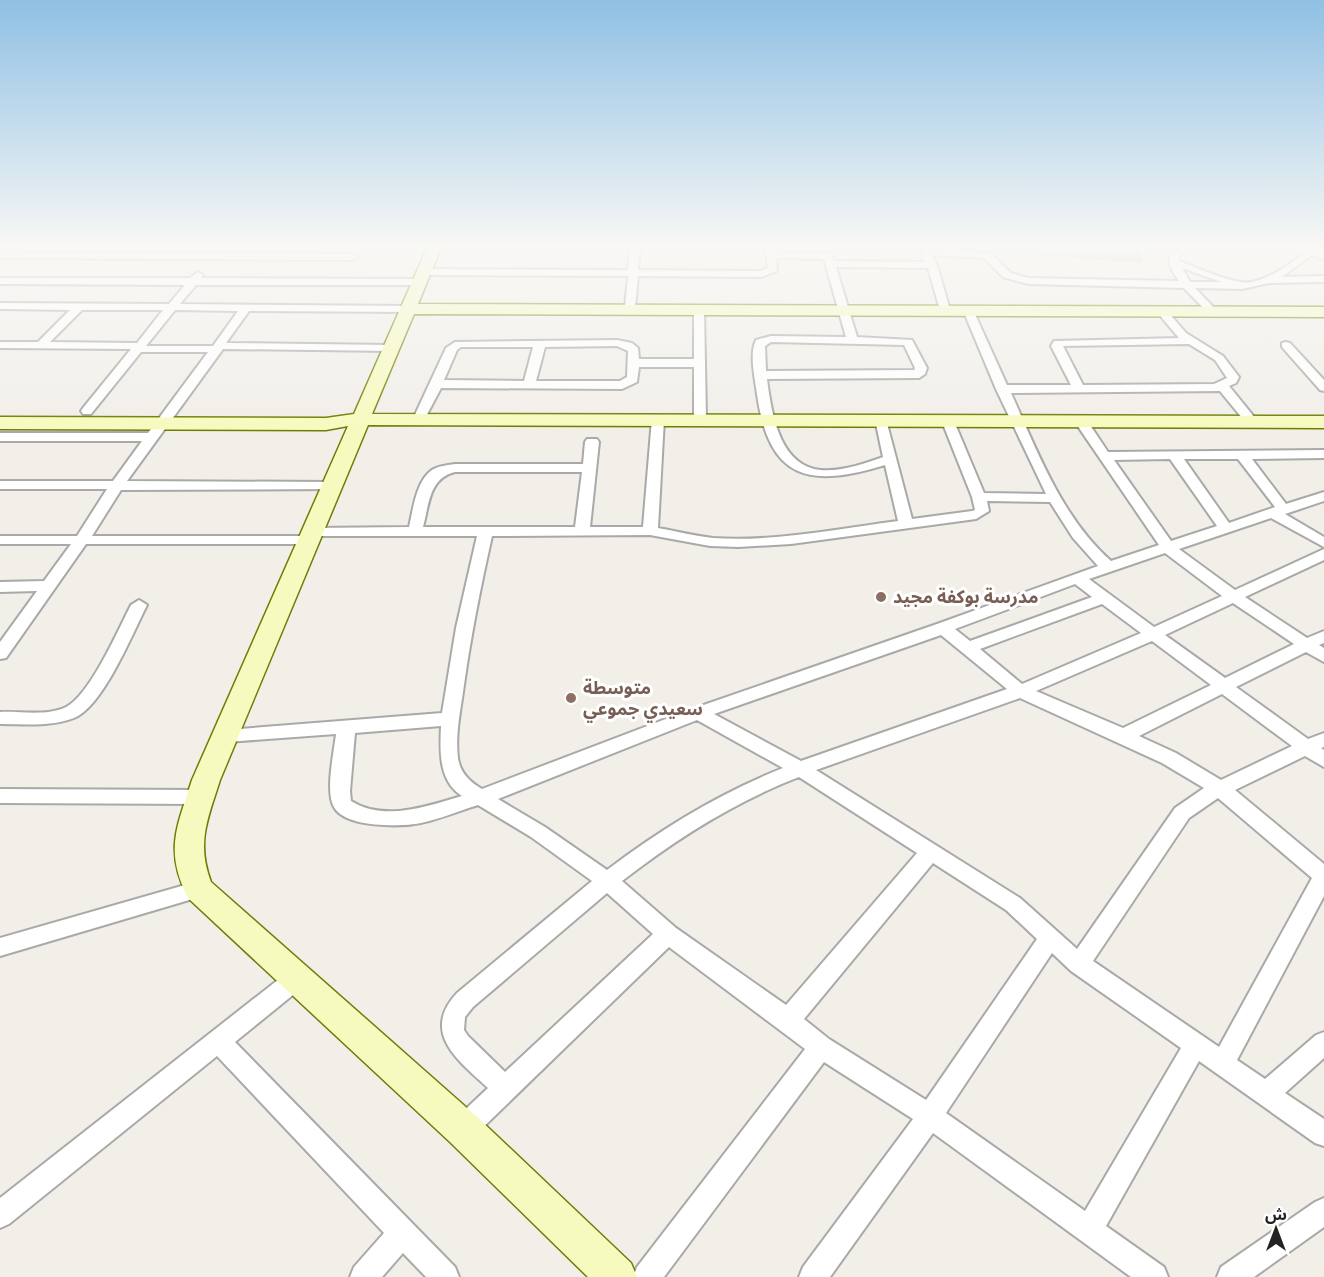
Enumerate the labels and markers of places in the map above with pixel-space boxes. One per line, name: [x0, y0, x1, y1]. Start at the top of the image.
place label: مدرسة بوكفة مجيد: [893, 586, 1039, 608]
marker: مدرسة بوكفة مجيد: [874, 590, 888, 604]
place label: متوسطة سعيدي جموعي: [583, 677, 703, 723]
marker: متوسطة سعيدي جموعي: [564, 691, 578, 705]

